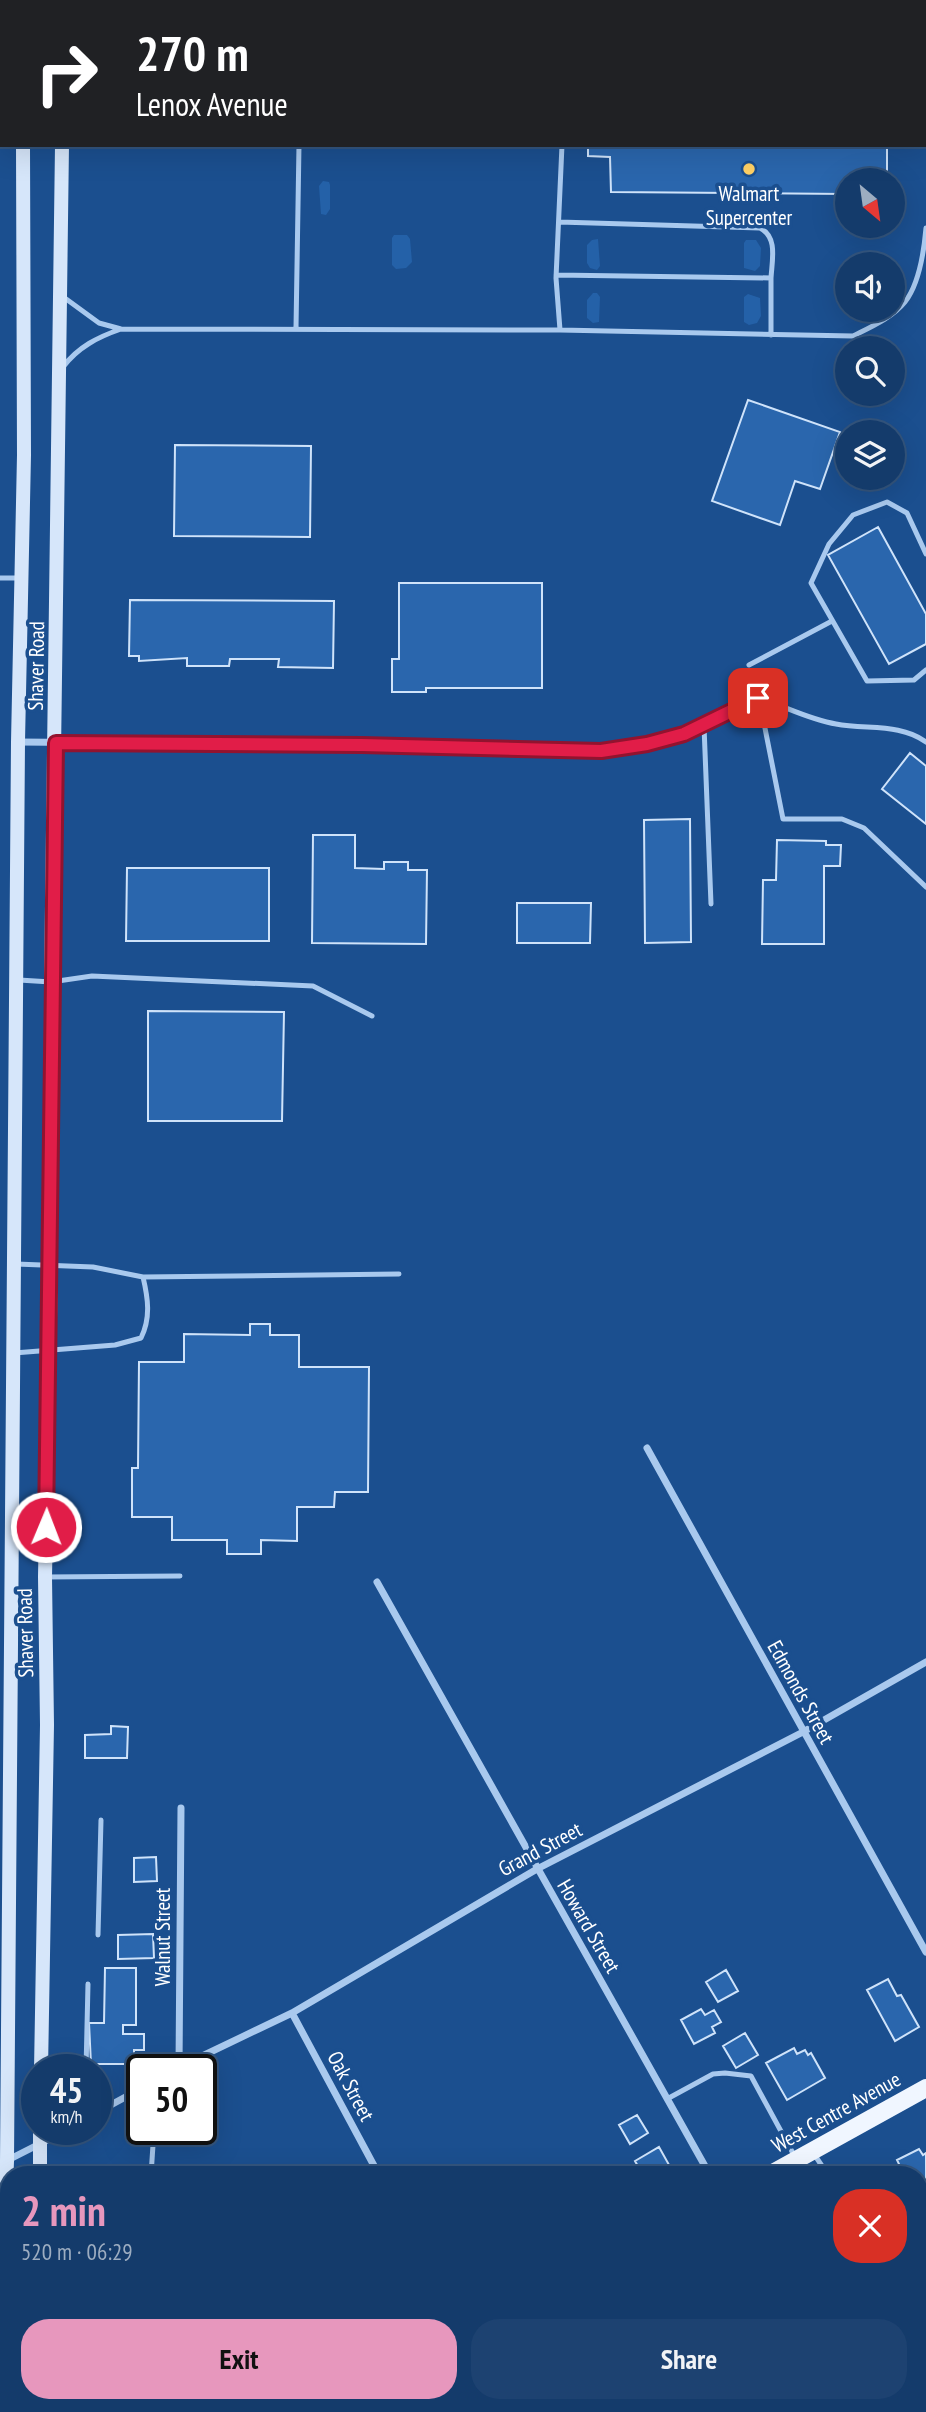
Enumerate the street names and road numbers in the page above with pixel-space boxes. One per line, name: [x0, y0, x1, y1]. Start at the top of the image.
street label: Shaver Road: [22, 621, 50, 711]
street label: Shaver Road: [11, 1588, 39, 1678]
street label: Edmonds Street: [762, 1636, 841, 1749]
street label: Grand Street: [494, 1816, 587, 1882]
street label: Howard Street: [551, 1874, 627, 1978]
street label: Walnut Street: [149, 1887, 176, 1986]
street label: Oak Street: [321, 2046, 381, 2126]
street label: West Centre Avenue: [767, 2065, 905, 2159]

